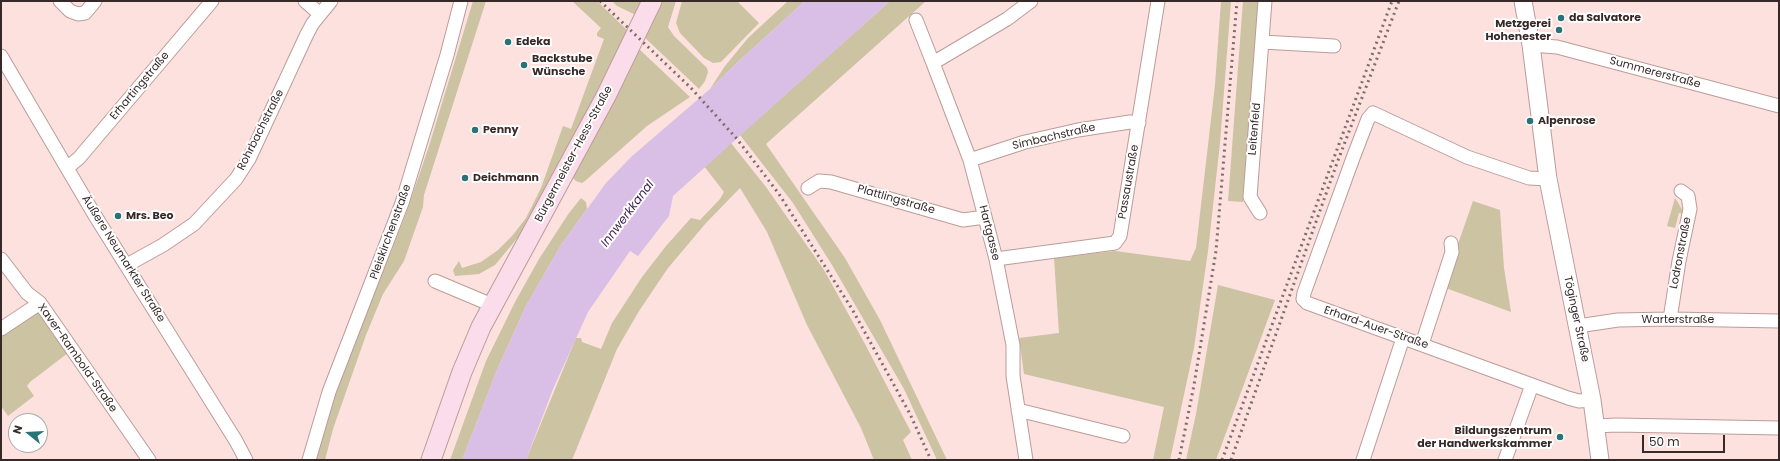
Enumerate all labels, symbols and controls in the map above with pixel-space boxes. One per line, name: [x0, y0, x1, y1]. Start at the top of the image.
place label: da Salvatore: [1569, 11, 1641, 25]
marker: da Salvatore: [1556, 13, 1566, 23]
place label: Metzgerei Hohenester: [1485, 17, 1551, 43]
marker: Metzgerei Hohenester: [1554, 25, 1564, 35]
place label: Edeka: [516, 35, 550, 49]
marker: Edeka: [503, 37, 513, 47]
street label: Erhartingstraße: [108, 49, 172, 123]
place label: Backstube Wünsche: [532, 52, 592, 78]
street label: Summererstraße: [1608, 55, 1702, 91]
marker: Backstube Wünsche: [519, 60, 529, 70]
street label: Bürgermeister-Hess-Straße: [532, 84, 616, 224]
street label: Rohrbachstraße: [235, 87, 287, 173]
street label: Leitenfeld: [1246, 102, 1264, 156]
place label: Alpenrose: [1538, 114, 1596, 128]
marker: Alpenrose: [1525, 116, 1535, 126]
street label: Simbachstraße: [1011, 121, 1097, 153]
place label: Penny: [483, 123, 518, 137]
marker: Penny: [470, 125, 480, 135]
street label: Passaustraße: [1116, 144, 1142, 220]
place label: Deichmann: [473, 171, 539, 185]
marker: Deichmann: [460, 173, 470, 183]
water label: Innwerkkanal: [598, 178, 658, 250]
street label: Pleiskirchenstraße: [368, 183, 414, 281]
street label: Plattlingstraße: [856, 183, 936, 217]
street label: Äußere Neumarkter Straße: [78, 193, 168, 325]
street label: Hartgasse: [976, 204, 1002, 262]
place label: Mrs. Beo: [126, 209, 173, 223]
marker: Mrs. Beo: [113, 211, 123, 221]
street label: Lodronstraße: [1668, 216, 1694, 290]
street label: Töginger Straße: [1560, 275, 1592, 363]
street label: Xaver-Rambold-Straße: [34, 301, 120, 415]
street label: Erhard-Auer-Straße: [1322, 304, 1430, 352]
street label: Warterstraße: [1642, 313, 1714, 327]
north arrow: [8, 413, 48, 453]
text: N: [9, 423, 26, 436]
place label: Bildungszentrum der Handwerkskammer: [1417, 424, 1552, 450]
scale bar: [1644, 427, 1727, 453]
marker: Bildungszentrum der Handwerkskammer: [1555, 432, 1565, 442]
text: 50 m: [1649, 433, 1680, 450]

